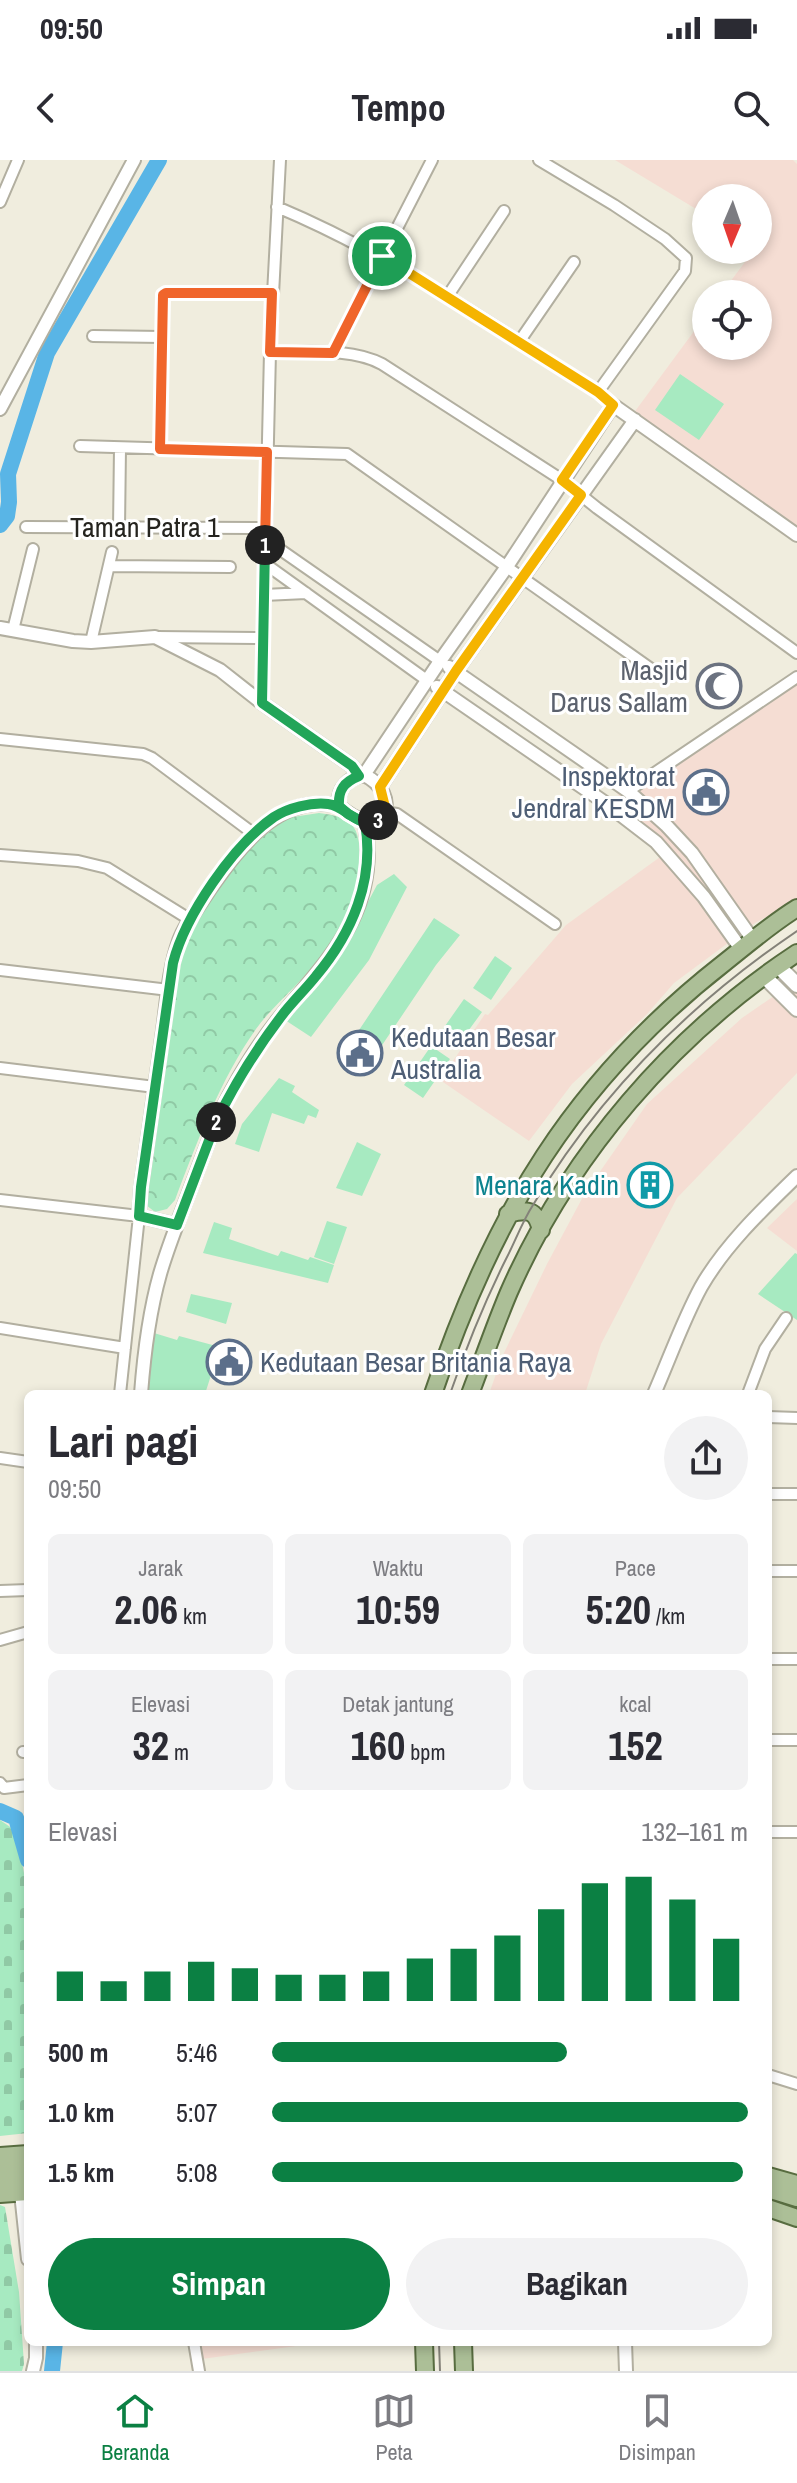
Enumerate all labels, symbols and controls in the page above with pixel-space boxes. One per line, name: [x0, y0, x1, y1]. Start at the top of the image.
text: 09:50: [40, 8, 103, 48]
text: Tempo: [351, 84, 446, 132]
icon: back: [24, 86, 68, 130]
icon: search: [729, 86, 773, 130]
north arrow: [692, 184, 772, 264]
map controls: [692, 184, 772, 360]
pin: [348, 222, 416, 290]
icon: arrive: [360, 234, 404, 278]
button: locate: [692, 280, 772, 360]
street label: Taman Patra 1: [70, 508, 220, 546]
pin: 1: [245, 525, 285, 565]
text: 1: [260, 530, 270, 560]
place label: Masjid Darus Sallam: [550, 651, 688, 721]
mosque icon: Masjid Darus Sallam: [695, 662, 743, 710]
place label: Inspektorat Jendral KESDM: [512, 757, 675, 827]
public building icon: Inspektorat Jendral KESDM: [682, 768, 730, 816]
pin: 3: [358, 800, 398, 840]
text: 3: [373, 805, 383, 835]
place label: Kedutaan Besar Australia: [390, 1018, 556, 1088]
public building icon: Kedutaan Besar Australia: [336, 1029, 384, 1077]
pin: 2: [196, 1102, 236, 1142]
text: 2: [211, 1107, 221, 1137]
building icon: Menara Kadin: [626, 1161, 674, 1209]
place label: Menara Kadin: [475, 1166, 619, 1204]
public building icon: Kedutaan Besar Britania Raya: [205, 1338, 253, 1386]
place label: Kedutaan Besar Britania Raya: [260, 1343, 572, 1381]
text: Lari pagi: [48, 1411, 198, 1471]
button: share: [664, 1416, 748, 1500]
text: 09:50: [48, 1471, 101, 1506]
text: Jarak: [139, 1553, 183, 1583]
text: Waktu: [373, 1553, 423, 1583]
text: Pace: [615, 1553, 656, 1583]
text: 2.06: [114, 1583, 178, 1636]
text: 10:59: [356, 1583, 440, 1636]
text: 5:20: [585, 1583, 651, 1636]
text: km: [178, 1601, 207, 1631]
text: /km: [651, 1601, 685, 1631]
text: Elevasi: [131, 1689, 190, 1719]
text: Detak jantung: [342, 1689, 454, 1719]
text: kcal: [619, 1689, 651, 1719]
text: 32: [132, 1719, 169, 1772]
text: 160: [351, 1719, 405, 1772]
text: 152: [608, 1719, 663, 1772]
text: m: [169, 1737, 189, 1767]
text: bpm: [405, 1737, 445, 1767]
text: Elevasi: [48, 1814, 118, 1849]
text: 132–161 m: [641, 1814, 748, 1849]
text: 500 m: [48, 2035, 108, 2070]
text: 5:46: [176, 2035, 218, 2070]
text: 1.0 km: [48, 2095, 114, 2130]
text: 5:07: [176, 2095, 218, 2130]
text: 1.5 km: [48, 2155, 114, 2190]
text: 5:08: [176, 2155, 218, 2190]
button: Simpan: [48, 2238, 390, 2330]
button: Bagikan: [406, 2238, 748, 2330]
tab: Beranda: [101, 2389, 169, 2467]
tab: Peta: [372, 2389, 416, 2467]
tab: Disimpan: [619, 2389, 696, 2467]

